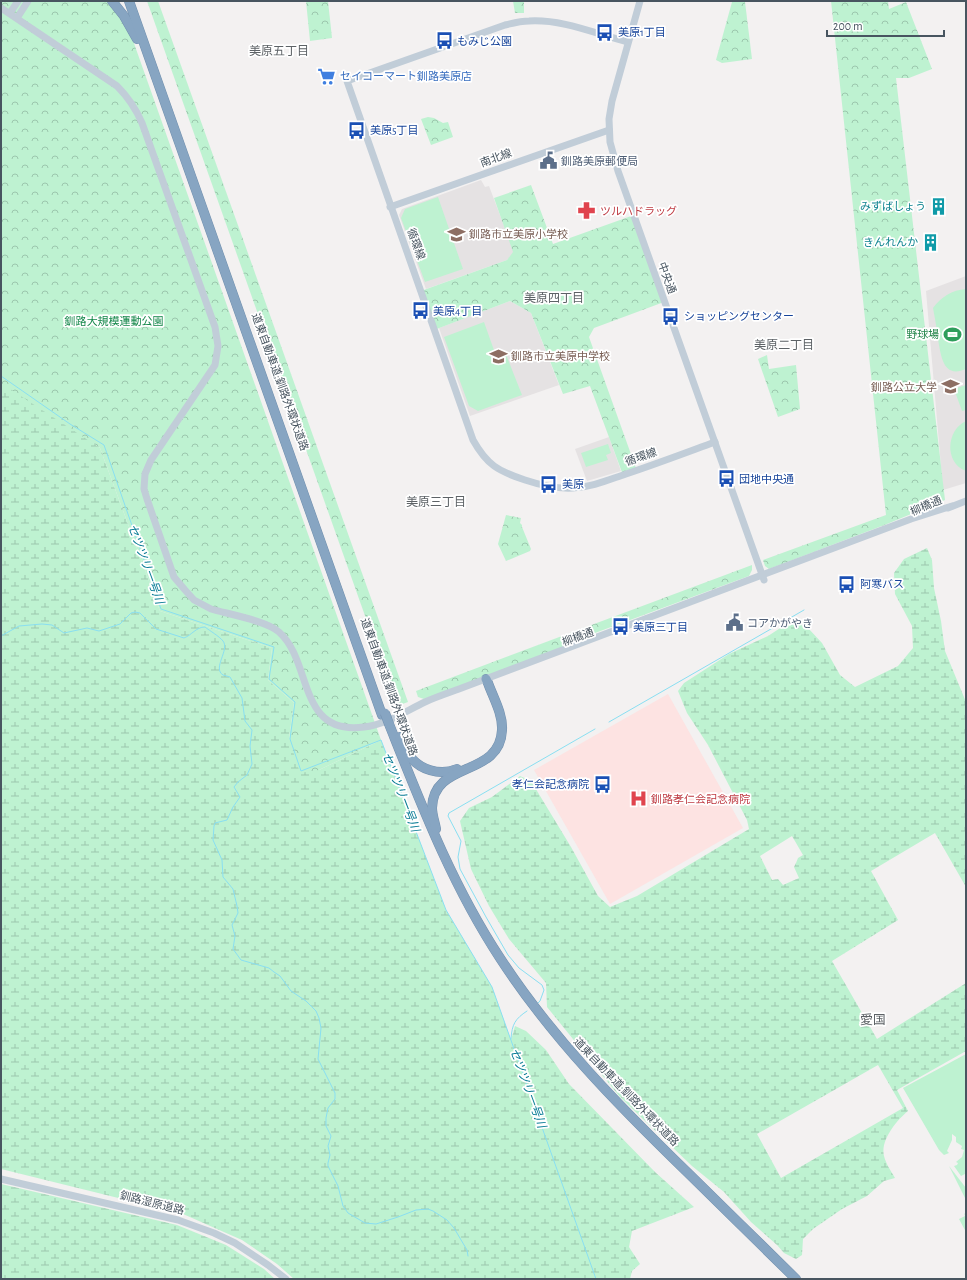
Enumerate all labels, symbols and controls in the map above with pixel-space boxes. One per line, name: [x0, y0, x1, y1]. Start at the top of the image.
scale bar: [827, 12, 944, 38]
text: 200 m: [833, 20, 863, 32]
bus stop icon: 美原1丁目: [595, 22, 615, 42]
place label: 美原1丁目: [618, 26, 666, 38]
bus stop icon: もみじ公園: [434, 31, 454, 51]
place label: もみじ公園: [457, 35, 512, 47]
district label: 美原五丁目: [249, 44, 309, 57]
supermarket icon: セイコーマート釧路美原店: [317, 66, 337, 86]
place label: セイコーマート釧路美原店: [340, 70, 472, 82]
bus stop icon: 美原5丁目: [347, 120, 367, 140]
place label: 美原5丁目: [370, 124, 419, 136]
street label: 南北線: [478, 146, 513, 169]
public building icon: 釧路美原郵便局: [538, 151, 558, 171]
place label: 釧路美原郵便局: [561, 155, 638, 167]
building icon: みずばしょう: [929, 196, 949, 216]
place label: みずばしょう: [860, 200, 926, 212]
pharmacy icon: ツルハドラッグ: [577, 201, 597, 221]
place label: ツルハドラッグ: [600, 205, 677, 217]
school or university icon: 釧路市立美原小学校: [446, 224, 466, 244]
street label: 循環線: [405, 226, 428, 261]
place label: 釧路市立美原小学校: [469, 228, 568, 240]
building icon: きんれんか: [921, 232, 941, 252]
place label: きんれんか: [863, 236, 918, 248]
street label: 中央通: [656, 260, 679, 295]
district label: 美原四丁目: [524, 291, 584, 304]
bus stop icon: 美原4丁目: [410, 301, 430, 321]
place label: 美原4丁目: [433, 305, 482, 317]
bus stop icon: ショッピングセンター: [661, 306, 681, 326]
place label: ショッピングセンター: [684, 310, 794, 322]
street label: 道東自動車道;釧路外環状道路: [250, 311, 311, 452]
park label: 釧路大規模運動公園: [65, 315, 164, 327]
sports icon: 野球場: [942, 324, 962, 344]
place label: 野球場: [906, 328, 939, 340]
district label: 美原二丁目: [754, 338, 814, 351]
school or university icon: 釧路市立美原中学校: [488, 346, 508, 366]
place label: 釧路市立美原中学校: [511, 350, 610, 362]
school or university icon: 釧路公立大学: [940, 377, 960, 397]
place label: 釧路公立大学: [871, 381, 937, 393]
street label: 循環線: [623, 445, 658, 468]
bus stop icon: 団地中央通: [716, 469, 736, 489]
place label: 団地中央通: [739, 473, 794, 485]
bus stop icon: 美原: [539, 474, 559, 494]
place label: 美原: [562, 478, 584, 490]
street label: 柳橋通: [908, 494, 943, 518]
district label: 美原三丁目: [406, 495, 466, 508]
water label: セツツリ一号川: [126, 522, 167, 607]
bus stop icon: 阿寒バス: [837, 574, 857, 594]
place label: 阿寒バス: [860, 578, 904, 590]
public building icon: コアかがやき: [724, 613, 744, 633]
street label: 道東自動車道;釧路外環状道路: [359, 616, 420, 757]
bus stop icon: 美原三丁目: [610, 617, 630, 637]
place label: コアかがやき: [747, 617, 813, 629]
place label: 美原三丁目: [633, 621, 688, 633]
street label: 柳橋通: [560, 625, 595, 648]
water label: セツツリ一号川: [380, 751, 422, 835]
bus stop icon: 孝仁会記念病院: [592, 774, 612, 794]
place label: 孝仁会記念病院: [512, 778, 589, 790]
hospital icon: 釧路孝仁会記念病院: [628, 789, 648, 809]
place label: 釧路孝仁会記念病院: [651, 793, 750, 805]
district label: 愛国: [860, 1013, 886, 1027]
street label: 道東自動車道;釧路外環状道路: [571, 1035, 681, 1148]
water label: セツツリ一号川: [508, 1046, 549, 1131]
street label: 釧路湿原道路: [119, 1189, 186, 1216]

